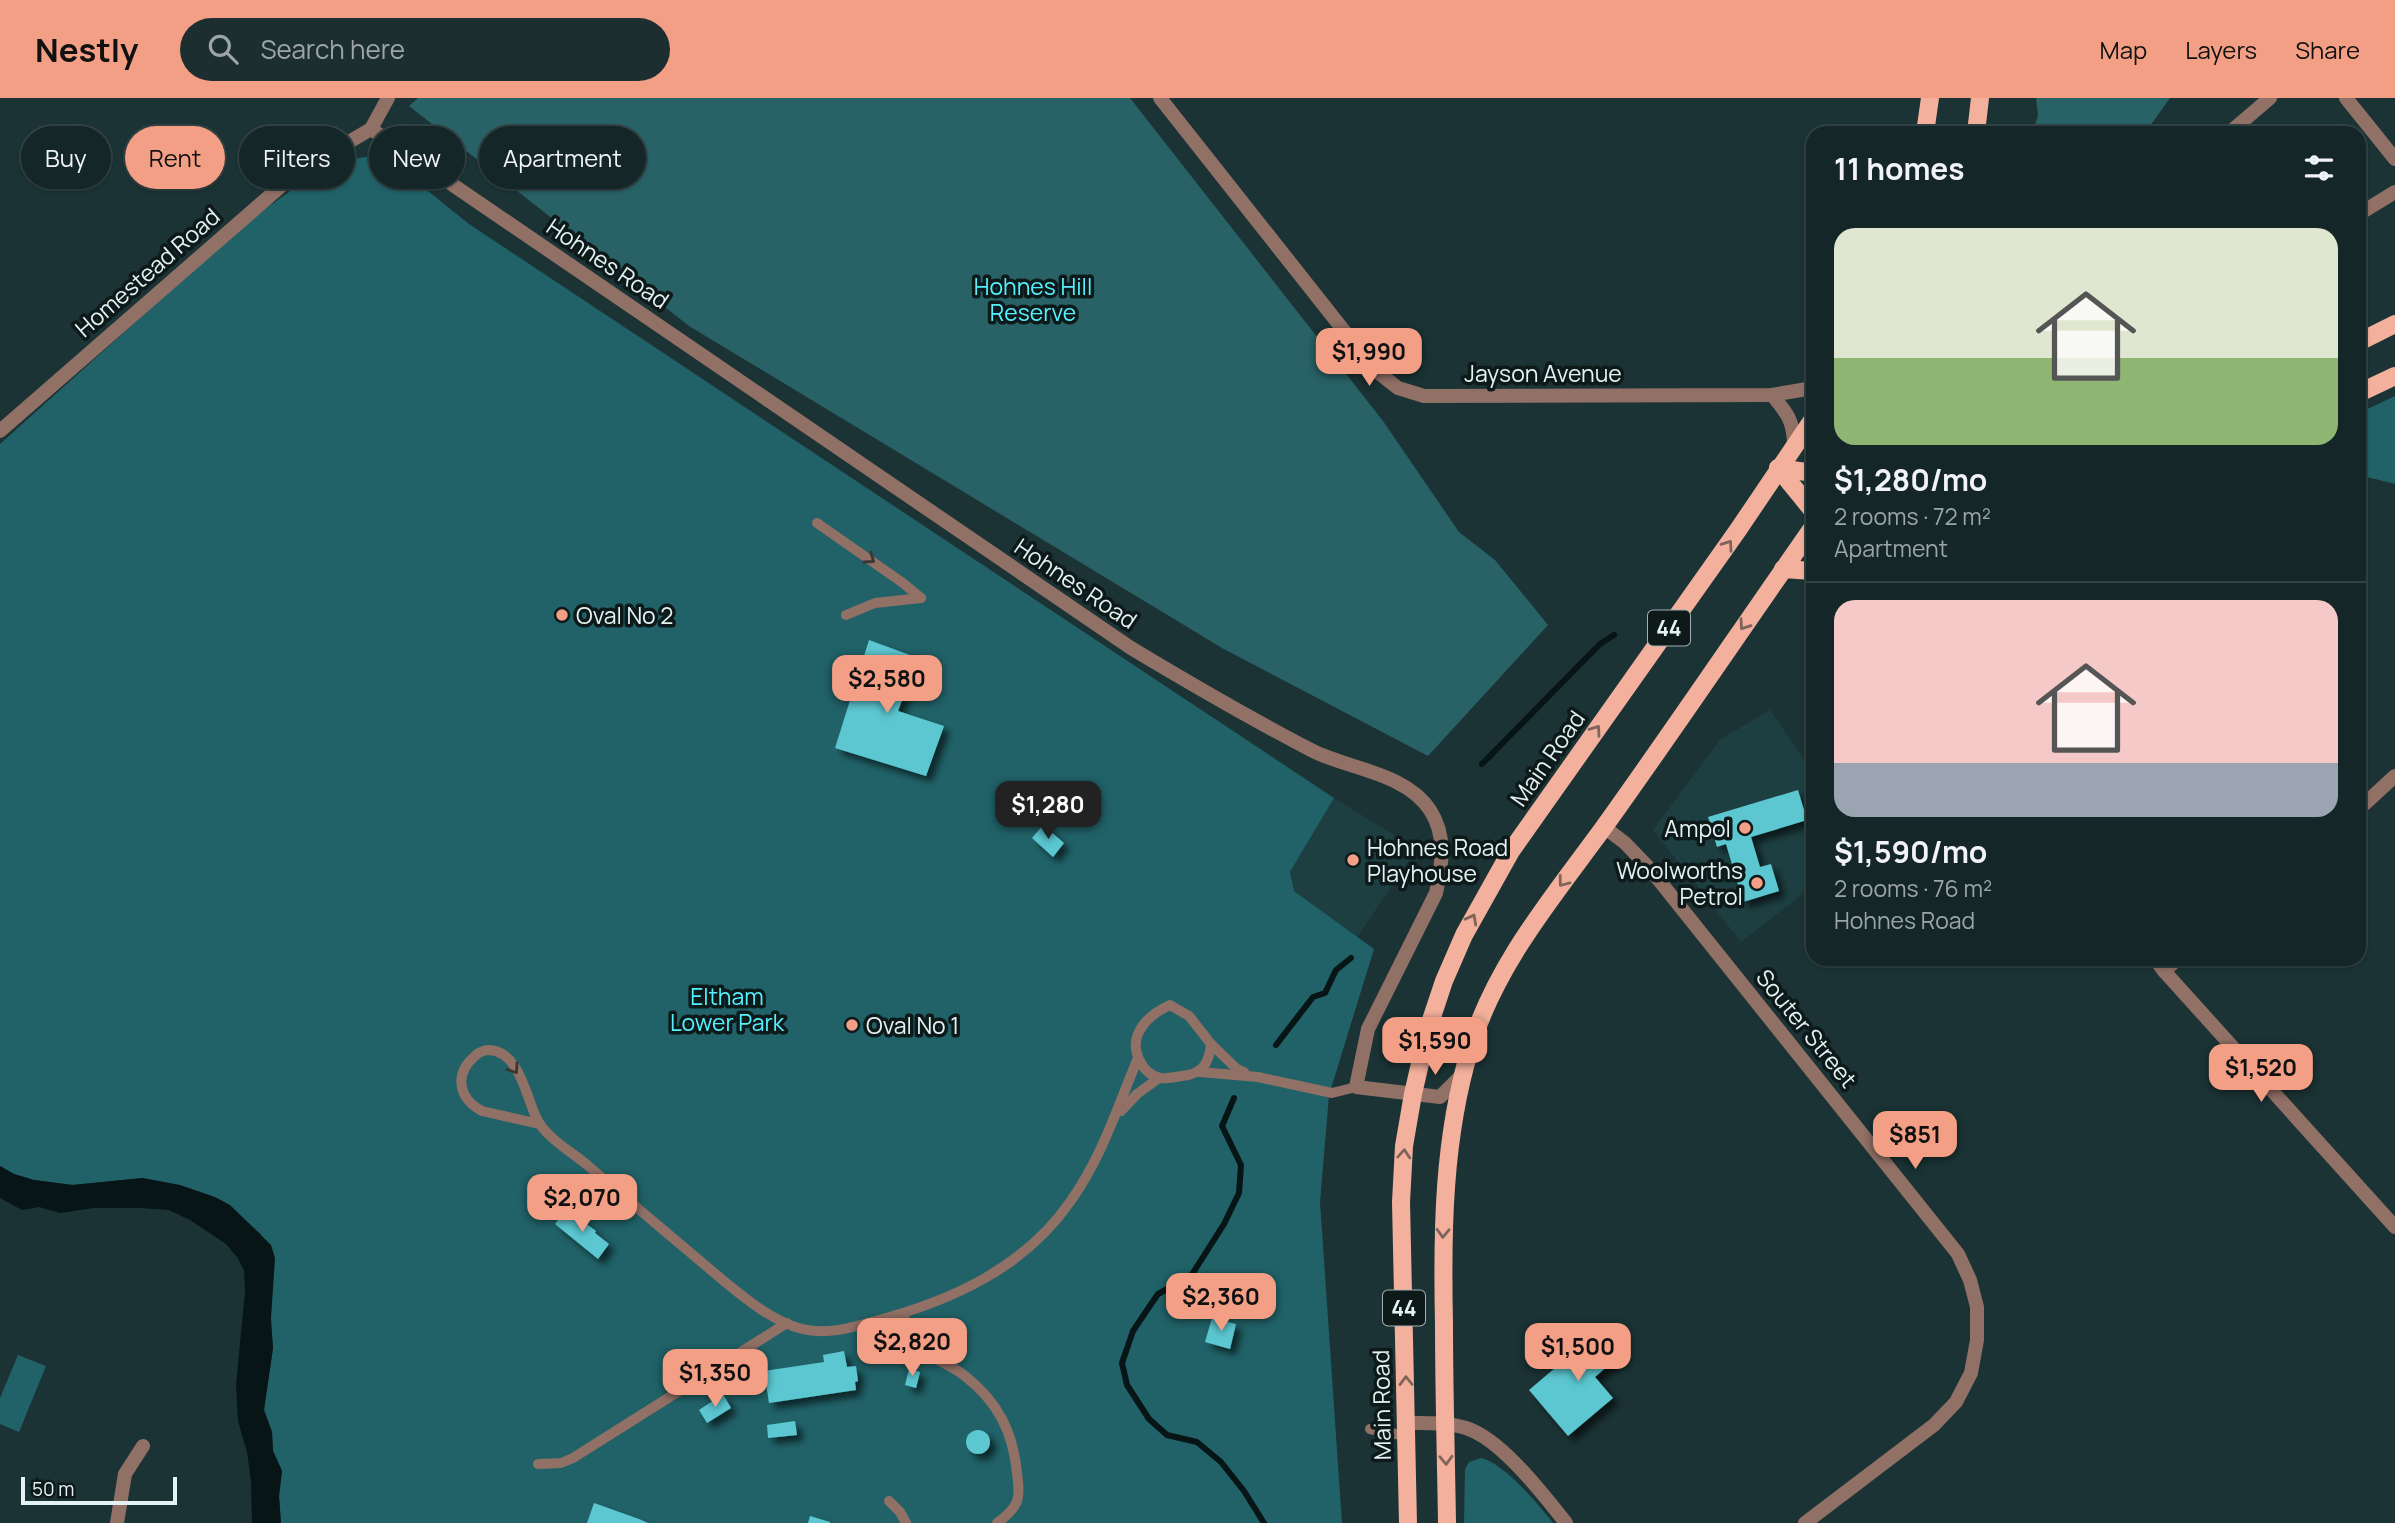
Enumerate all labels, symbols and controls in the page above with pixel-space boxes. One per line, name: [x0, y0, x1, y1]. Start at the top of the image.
search box: [180, 18, 670, 81]
text: Nestly: [35, 27, 138, 72]
icon: search: [204, 30, 242, 68]
text: Search here: [260, 31, 405, 67]
text: Map: [2100, 33, 2147, 66]
text: Layers: [2185, 33, 2257, 66]
text: Share: [2295, 33, 2360, 66]
chip: Buy: [21, 126, 111, 189]
chip: Rent: [125, 126, 225, 189]
chip: Filters: [239, 126, 355, 189]
chip: New: [369, 126, 465, 189]
chip: Apartment: [479, 126, 646, 189]
text: 11 homes: [1834, 148, 1965, 189]
icon: filters: [2300, 149, 2338, 187]
street label: Homestead Road: [68, 200, 226, 344]
street label: Hohnes Road: [541, 210, 675, 316]
park label: Hohnes Hill Reserve: [974, 270, 1092, 328]
icon: home: [2023, 273, 2149, 399]
pin: $1,990: [1312, 328, 1426, 388]
text: $1,990: [1332, 335, 1406, 367]
street label: Jayson Avenue: [1464, 357, 1622, 389]
text: $1,280/mo: [1834, 459, 1987, 500]
text: 2 rooms · 72 m²: [1834, 500, 1991, 532]
street label: Hohnes Road: [1009, 530, 1143, 636]
text: Apartment: [1834, 532, 1948, 564]
one-way arrow: [1720, 540, 1732, 553]
one-way arrow: [862, 551, 875, 563]
place label: Oval No 2: [576, 599, 673, 631]
marker: Oval No 2: [554, 607, 570, 623]
road number: 44: [1648, 610, 1690, 646]
one-way arrow: [1740, 617, 1752, 630]
icon: home: [2023, 645, 2149, 771]
pin: $2,580: [830, 656, 944, 715]
text: $2,580: [848, 662, 926, 694]
street label: Main Road: [1502, 704, 1592, 812]
one-way arrow: [1588, 725, 1600, 738]
pin: $1,280: [991, 782, 1105, 841]
text: $1,280: [1011, 788, 1085, 820]
place label: Ampol: [1664, 812, 1731, 844]
marker: Ampol: [1737, 820, 1753, 836]
place label: Hohnes Road Playhouse: [1367, 831, 1508, 889]
text: $1,590/mo: [1834, 831, 1987, 872]
marker: Hohnes Road Playhouse: [1345, 852, 1361, 868]
place label: Woolworths Petrol: [1616, 854, 1743, 912]
text: 2 rooms · 76 m²: [1834, 872, 1992, 904]
one-way arrow: [1558, 874, 1571, 886]
marker: Woolworths Petrol: [1749, 875, 1765, 891]
text: Hohnes Road: [1834, 904, 1975, 936]
one-way arrow: [1464, 914, 1478, 926]
street label: Souter Street: [1749, 962, 1865, 1094]
park label: Eltham Lower Park: [670, 980, 785, 1038]
place label: Oval No 1: [866, 1009, 959, 1041]
marker: Oval No 1: [844, 1017, 860, 1033]
pin: $1,590: [1378, 1018, 1492, 1077]
text: $1,590: [1398, 1024, 1472, 1056]
pin: $1,520: [2204, 1044, 2318, 1104]
text: $1,520: [2225, 1051, 2297, 1083]
one-way arrow: [506, 1061, 518, 1074]
pin: $851: [1874, 1112, 1956, 1171]
text: $851: [1889, 1118, 1941, 1150]
one-way arrow: [1396, 1148, 1411, 1159]
pin: $2,070: [525, 1174, 639, 1234]
text: $2,070: [543, 1181, 621, 1213]
one-way arrow: [1435, 1228, 1451, 1239]
pin: $2,360: [1164, 1274, 1278, 1333]
text: $2,360: [1182, 1280, 1260, 1312]
road number: 44: [1383, 1290, 1425, 1326]
pin: $2,820: [855, 1318, 969, 1378]
pin: $1,500: [1521, 1324, 1635, 1383]
text: $2,820: [873, 1325, 951, 1357]
text: $1,500: [1541, 1330, 1615, 1362]
pin: $1,350: [658, 1350, 772, 1409]
street label: Main Road: [1364, 1350, 1398, 1460]
text: $1,350: [679, 1356, 751, 1388]
one-way arrow: [1398, 1376, 1413, 1387]
one-way arrow: [1438, 1455, 1453, 1466]
scale bar: [21, 1474, 177, 1506]
text: 50 m: [32, 1476, 74, 1502]

